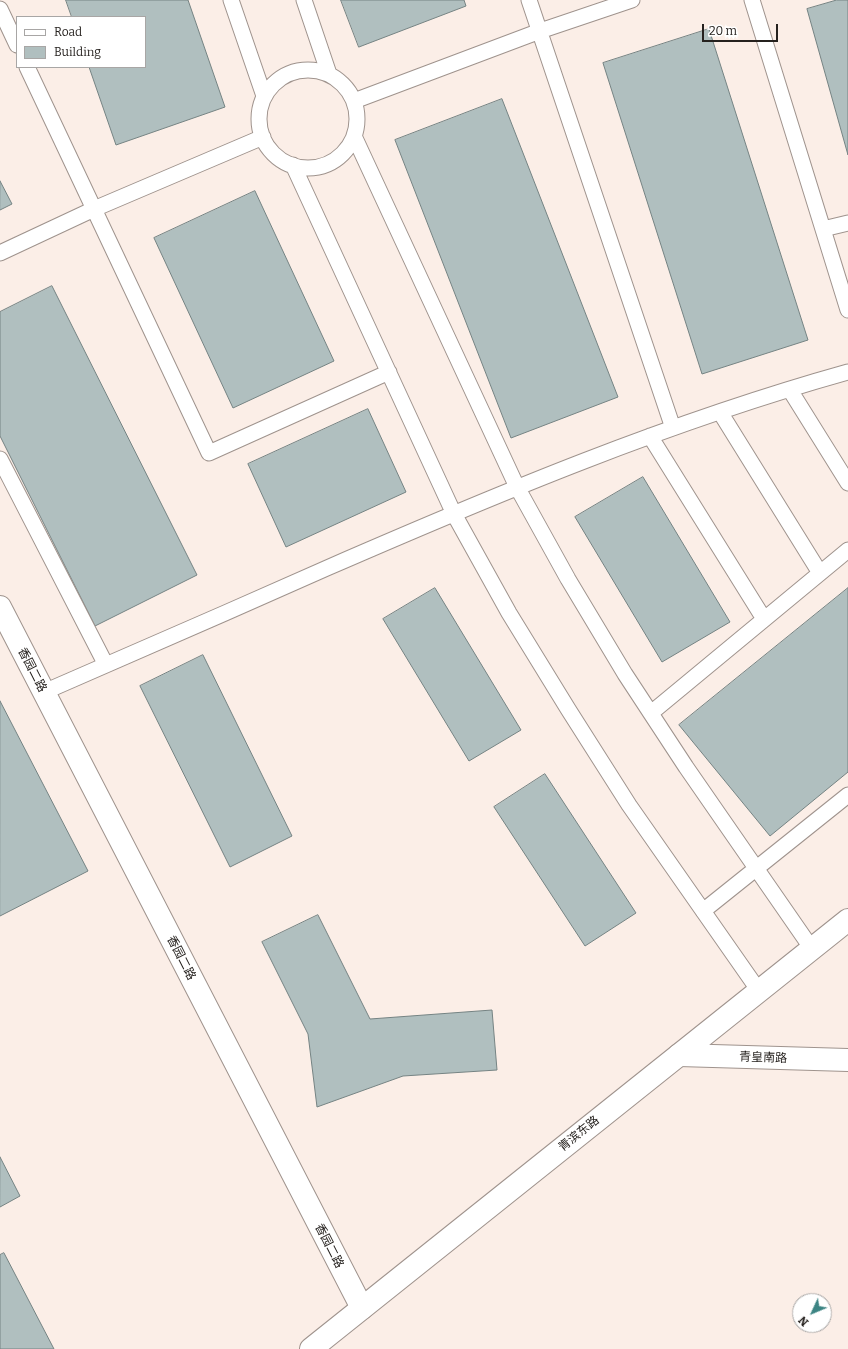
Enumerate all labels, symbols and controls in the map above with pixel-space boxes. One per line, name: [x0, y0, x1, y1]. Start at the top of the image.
legend: [16, 16, 146, 68]
scale bar: [704, 16, 780, 42]
text: 20 m: [709, 24, 737, 38]
text: Road: [54, 25, 82, 39]
text: Building: [54, 45, 101, 59]
street label: 香园二路: [15, 645, 49, 695]
street label: 香园二路: [164, 933, 198, 983]
street label: 青皇南路: [739, 1050, 787, 1066]
street label: 青滨东路: [556, 1113, 602, 1155]
street label: 香园二路: [312, 1221, 346, 1271]
north arrow: [792, 1293, 832, 1333]
text: N: [796, 1313, 811, 1329]

